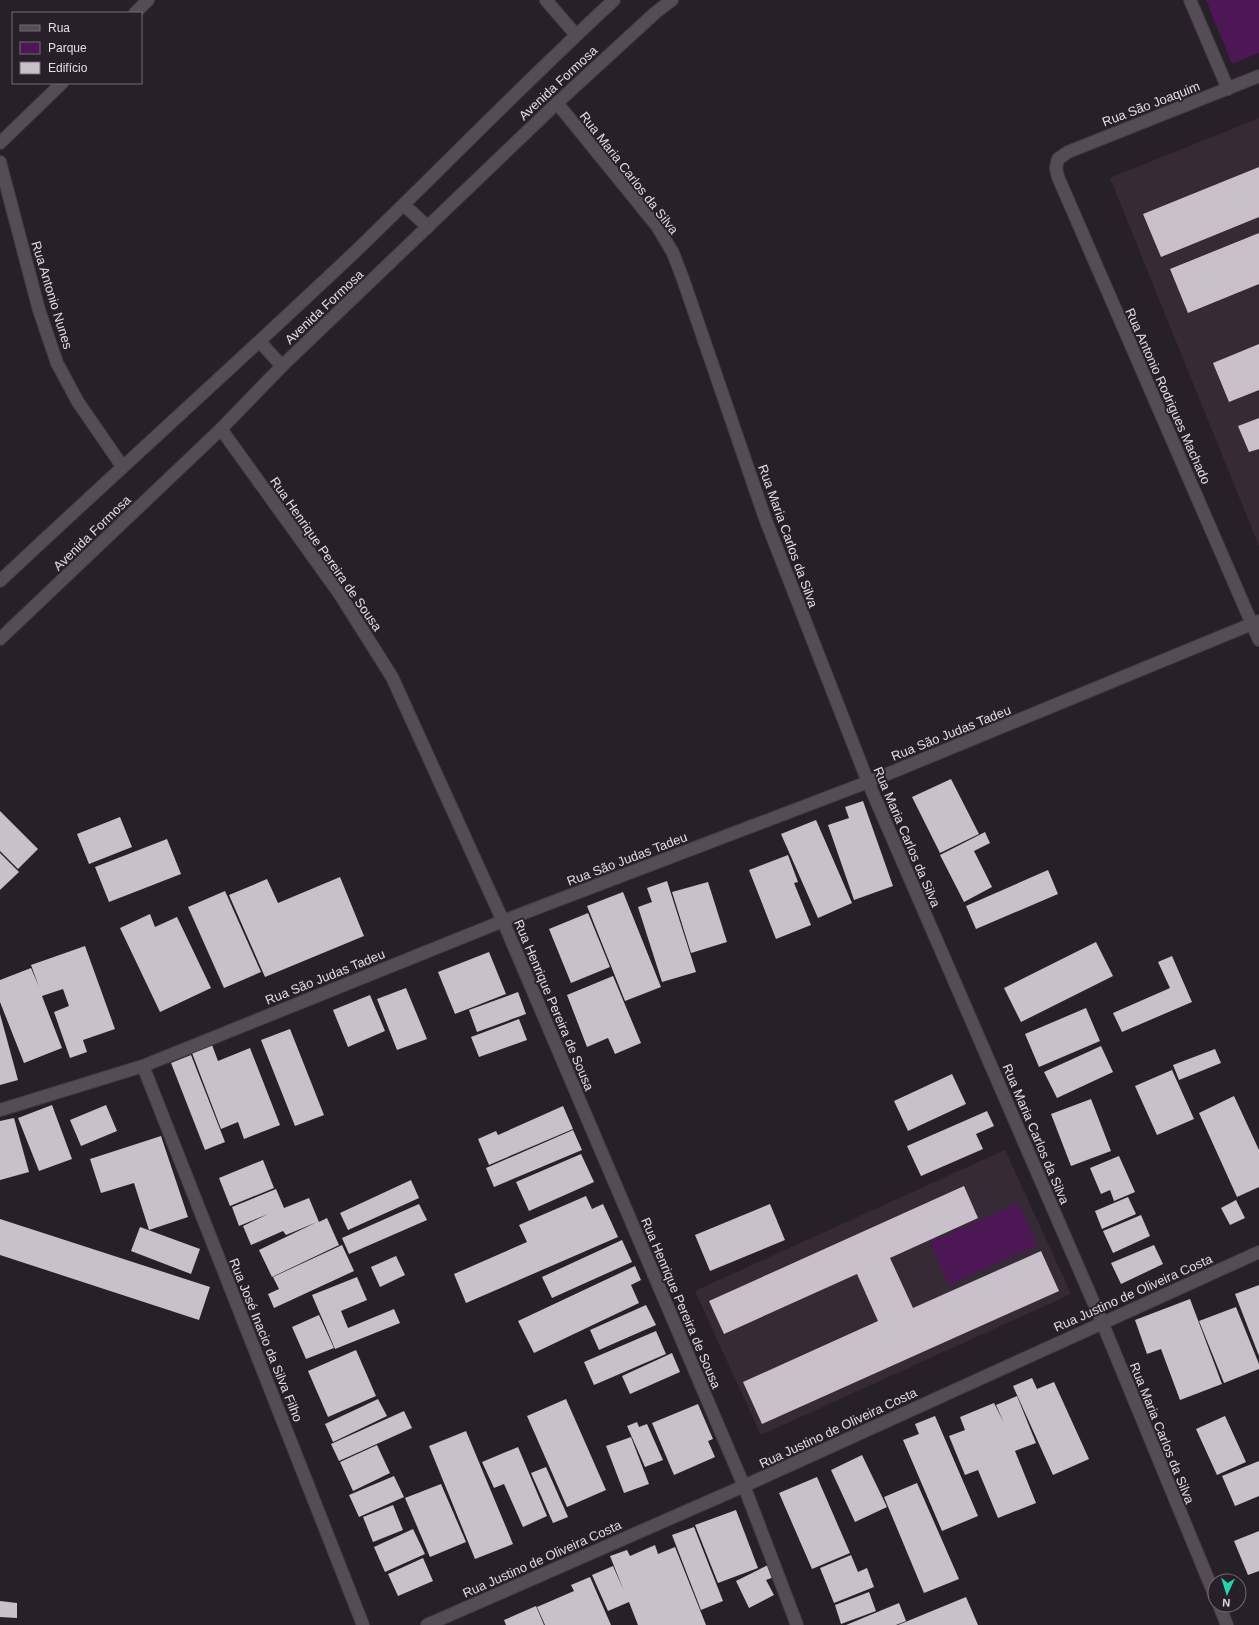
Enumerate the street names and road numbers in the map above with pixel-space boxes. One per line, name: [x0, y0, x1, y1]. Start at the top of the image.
street label: Avenida Formosa: [516, 42, 601, 123]
street label: Rua São Joaquim: [1100, 78, 1202, 130]
street label: Rua Maria Carlos da Silva: [577, 109, 682, 238]
street label: Rua Antonio Nunes: [28, 239, 76, 351]
street label: Avenida Formosa: [282, 266, 367, 347]
street label: Rua Antonio Rodrigues Machado: [1122, 306, 1214, 486]
street label: Rua Maria Carlos da Silva: [755, 462, 821, 610]
street label: Rua Henrique Pereira de Sousa: [267, 474, 385, 634]
street label: Avenida Formosa: [50, 492, 134, 574]
street label: Rua São Judas Tadeu: [889, 702, 1013, 764]
street label: Rua Maria Carlos da Silva: [871, 765, 944, 910]
street label: Rua São Judas Tadeu: [565, 829, 689, 889]
street label: Rua Henrique Pereira de Sousa: [511, 917, 597, 1093]
street label: Rua São Judas Tadeu: [263, 946, 387, 1008]
street label: Rua Maria Carlos da Silva: [1000, 1062, 1073, 1207]
street label: Rua Henrique Pereira de Sousa: [638, 1215, 724, 1391]
street label: Rua Justino de Oliveira Costa: [1051, 1251, 1215, 1335]
street label: Rua José Inacio da Silva Filho: [226, 1256, 306, 1424]
street label: Rua Maria Carlos da Silva: [1127, 1360, 1198, 1507]
street label: Rua Justino de Oliveira Costa: [757, 1385, 920, 1471]
street label: Rua Justino de Oliveira Costa: [460, 1517, 624, 1601]

